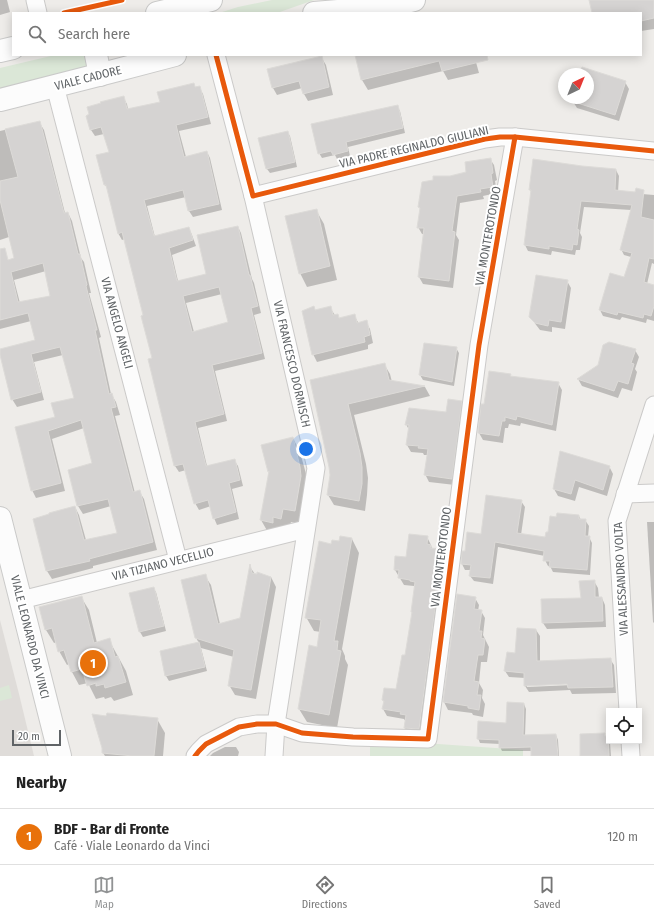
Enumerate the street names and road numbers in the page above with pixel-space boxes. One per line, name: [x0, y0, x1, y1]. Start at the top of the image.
street label: VIALE CADORE: [53, 63, 123, 93]
street label: VIA PADRE REGINALDO GIULIANI: [338, 123, 490, 171]
street label: VIA MONTEROTONDO: [472, 185, 504, 287]
street label: VIA ANGELO ANGELI: [98, 276, 136, 370]
street label: VIA FRANCESCO DORMISCH: [271, 299, 313, 429]
street label: VIA MONTEROTONDO: [428, 506, 454, 608]
street label: VIA ALESSANDRO VOLTA: [611, 521, 631, 636]
street label: VIA TIZIANO VECELLIO: [111, 545, 215, 583]
street label: VIALE LEONARDO DA VINCI: [8, 574, 52, 700]

